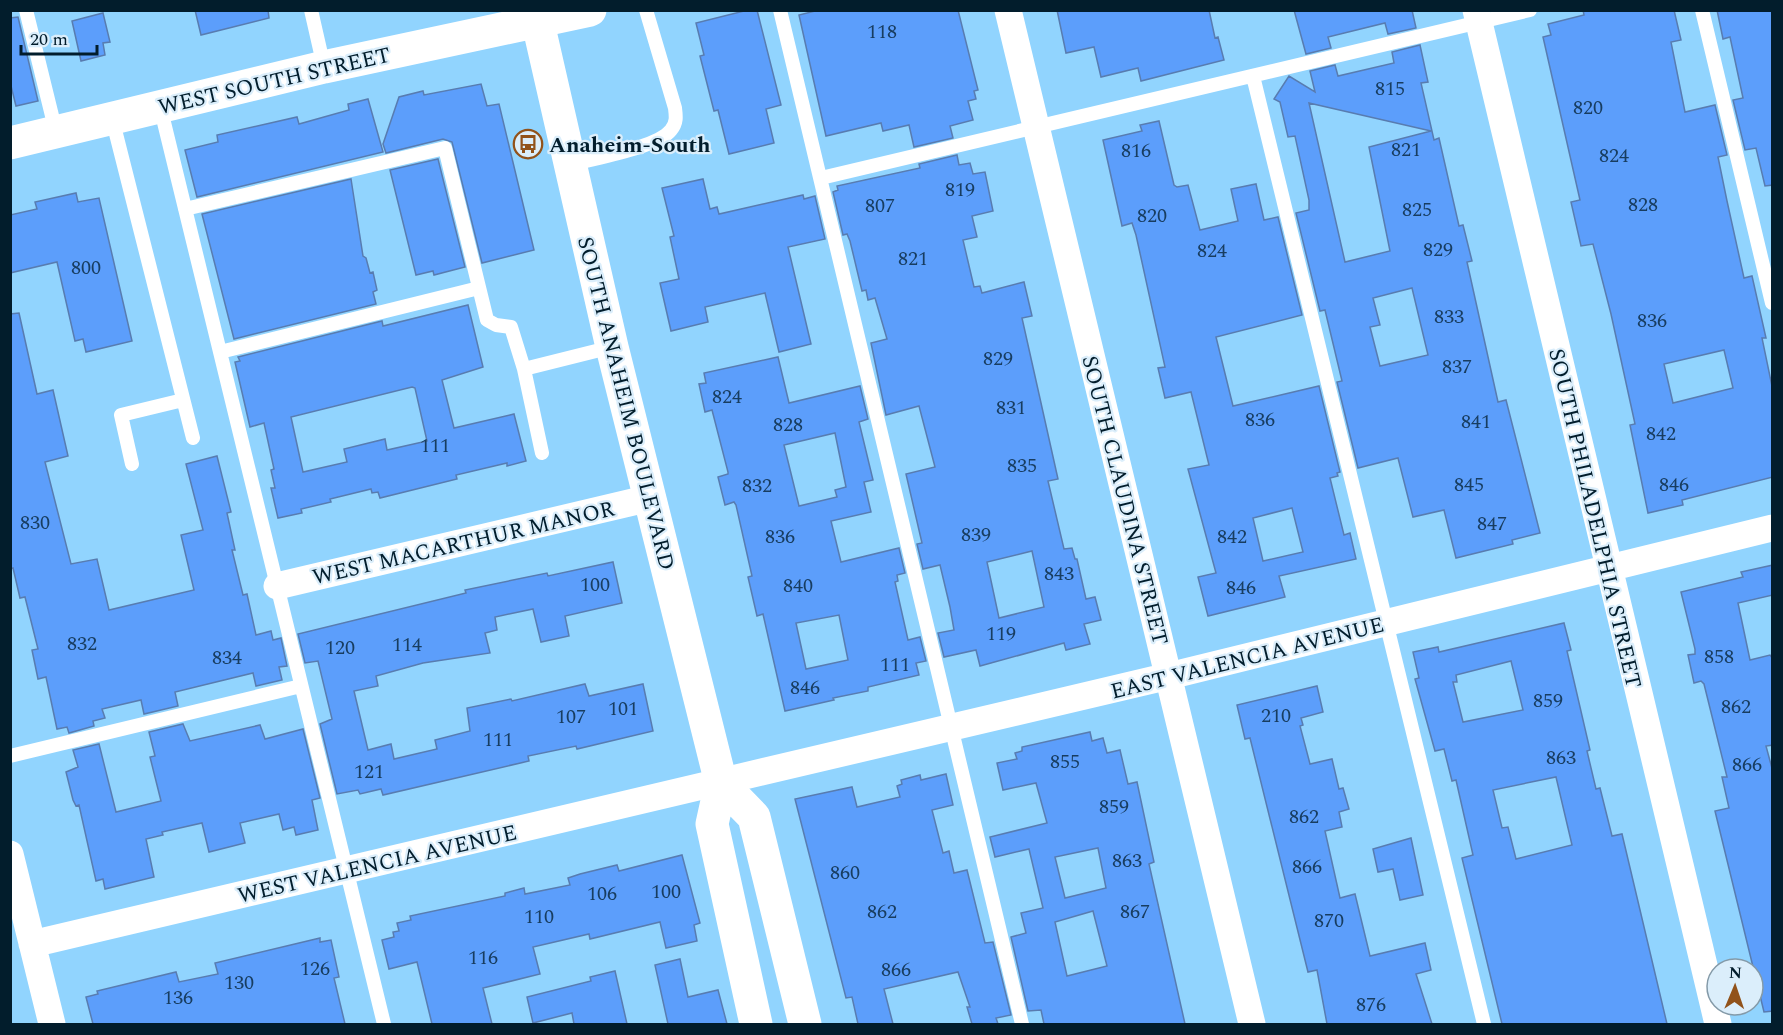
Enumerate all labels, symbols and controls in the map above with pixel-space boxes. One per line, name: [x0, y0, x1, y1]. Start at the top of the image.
house number: 118: [867, 17, 897, 47]
scale bar: [21, 18, 98, 56]
text: 20 m: [30, 26, 68, 53]
street label: WEST SOUTH STREET: [155, 39, 394, 124]
house number: 815: [1375, 74, 1405, 104]
house number: 820: [1573, 93, 1603, 123]
bus stop icon: Anaheim-South: [512, 128, 544, 160]
place label: Anaheim-South: [549, 129, 711, 162]
house number: 821: [1391, 135, 1421, 165]
house number: 816: [1121, 136, 1151, 166]
house number: 824: [1599, 141, 1629, 171]
house number: 819: [945, 175, 975, 205]
house number: 828: [1628, 190, 1658, 220]
house number: 807: [865, 191, 895, 221]
house number: 825: [1402, 195, 1432, 225]
house number: 820: [1137, 201, 1167, 231]
street label: SOUTH ANAHEIM BOULEVARD: [568, 233, 683, 574]
house number: 829: [1423, 235, 1453, 265]
house number: 824: [1197, 236, 1227, 266]
house number: 821: [898, 244, 928, 274]
house number: 800: [71, 253, 101, 283]
house number: 833: [1434, 302, 1464, 332]
house number: 836: [1637, 306, 1667, 336]
house number: 829: [983, 344, 1013, 374]
street label: SOUTH PHILADELPHIA STREET: [1539, 345, 1650, 691]
street label: SOUTH CLAUDINA STREET: [1073, 352, 1176, 649]
house number: 837: [1442, 352, 1472, 382]
house number: 824: [712, 382, 742, 412]
house number: 831: [996, 393, 1026, 423]
house number: 836: [1245, 405, 1275, 435]
house number: 841: [1461, 407, 1491, 437]
house number: 828: [773, 410, 803, 440]
house number: 842: [1646, 419, 1676, 449]
house number: 111: [420, 431, 450, 461]
house number: 835: [1007, 451, 1037, 481]
house number: 845: [1454, 470, 1484, 500]
house number: 846: [1659, 470, 1689, 500]
house number: 832: [742, 471, 772, 501]
street label: WEST MACARTHUR MANOR: [309, 493, 618, 594]
house number: 830: [20, 508, 50, 538]
house number: 847: [1477, 509, 1507, 539]
house number: 839: [961, 520, 991, 550]
house number: 836: [765, 522, 795, 552]
house number: 842: [1217, 522, 1247, 552]
house number: 843: [1044, 559, 1074, 589]
house number: 100: [580, 570, 610, 600]
house number: 840: [783, 571, 813, 601]
house number: 846: [1226, 573, 1256, 603]
street label: EAST VALENCIA AVENUE: [1107, 608, 1388, 708]
house number: 119: [986, 619, 1016, 649]
house number: 832: [67, 629, 97, 659]
house number: 114: [392, 630, 422, 660]
house number: 120: [325, 633, 355, 663]
house number: 858: [1704, 642, 1734, 672]
house number: 834: [212, 643, 242, 673]
house number: 111: [880, 650, 910, 680]
house number: 846: [790, 673, 820, 703]
house number: 859: [1533, 686, 1563, 716]
house number: 862: [1721, 692, 1751, 722]
house number: 101: [608, 694, 638, 724]
house number: 210: [1261, 701, 1291, 731]
house number: 107: [556, 702, 586, 732]
house number: 111: [483, 725, 513, 755]
house number: 863: [1546, 743, 1576, 773]
house number: 855: [1050, 747, 1080, 777]
house number: 866: [1732, 750, 1762, 780]
house number: 121: [354, 757, 384, 787]
house number: 859: [1099, 792, 1129, 822]
house number: 862: [1289, 802, 1319, 832]
street label: WEST VALENCIA AVENUE: [234, 816, 520, 913]
house number: 863: [1112, 846, 1142, 876]
house number: 866: [1292, 852, 1322, 882]
house number: 860: [830, 858, 860, 888]
house number: 100: [651, 877, 681, 907]
house number: 106: [587, 879, 617, 909]
house number: 862: [867, 897, 897, 927]
house number: 867: [1120, 897, 1150, 927]
house number: 110: [524, 902, 554, 932]
house number: 870: [1314, 906, 1344, 936]
house number: 116: [468, 943, 498, 973]
house number: 126: [300, 954, 330, 984]
house number: 866: [881, 955, 911, 985]
north arrow: [1705, 957, 1765, 1017]
text: N: [1729, 961, 1742, 985]
house number: 130: [224, 968, 254, 998]
house number: 136: [163, 983, 193, 1013]
house number: 876: [1356, 990, 1386, 1020]

